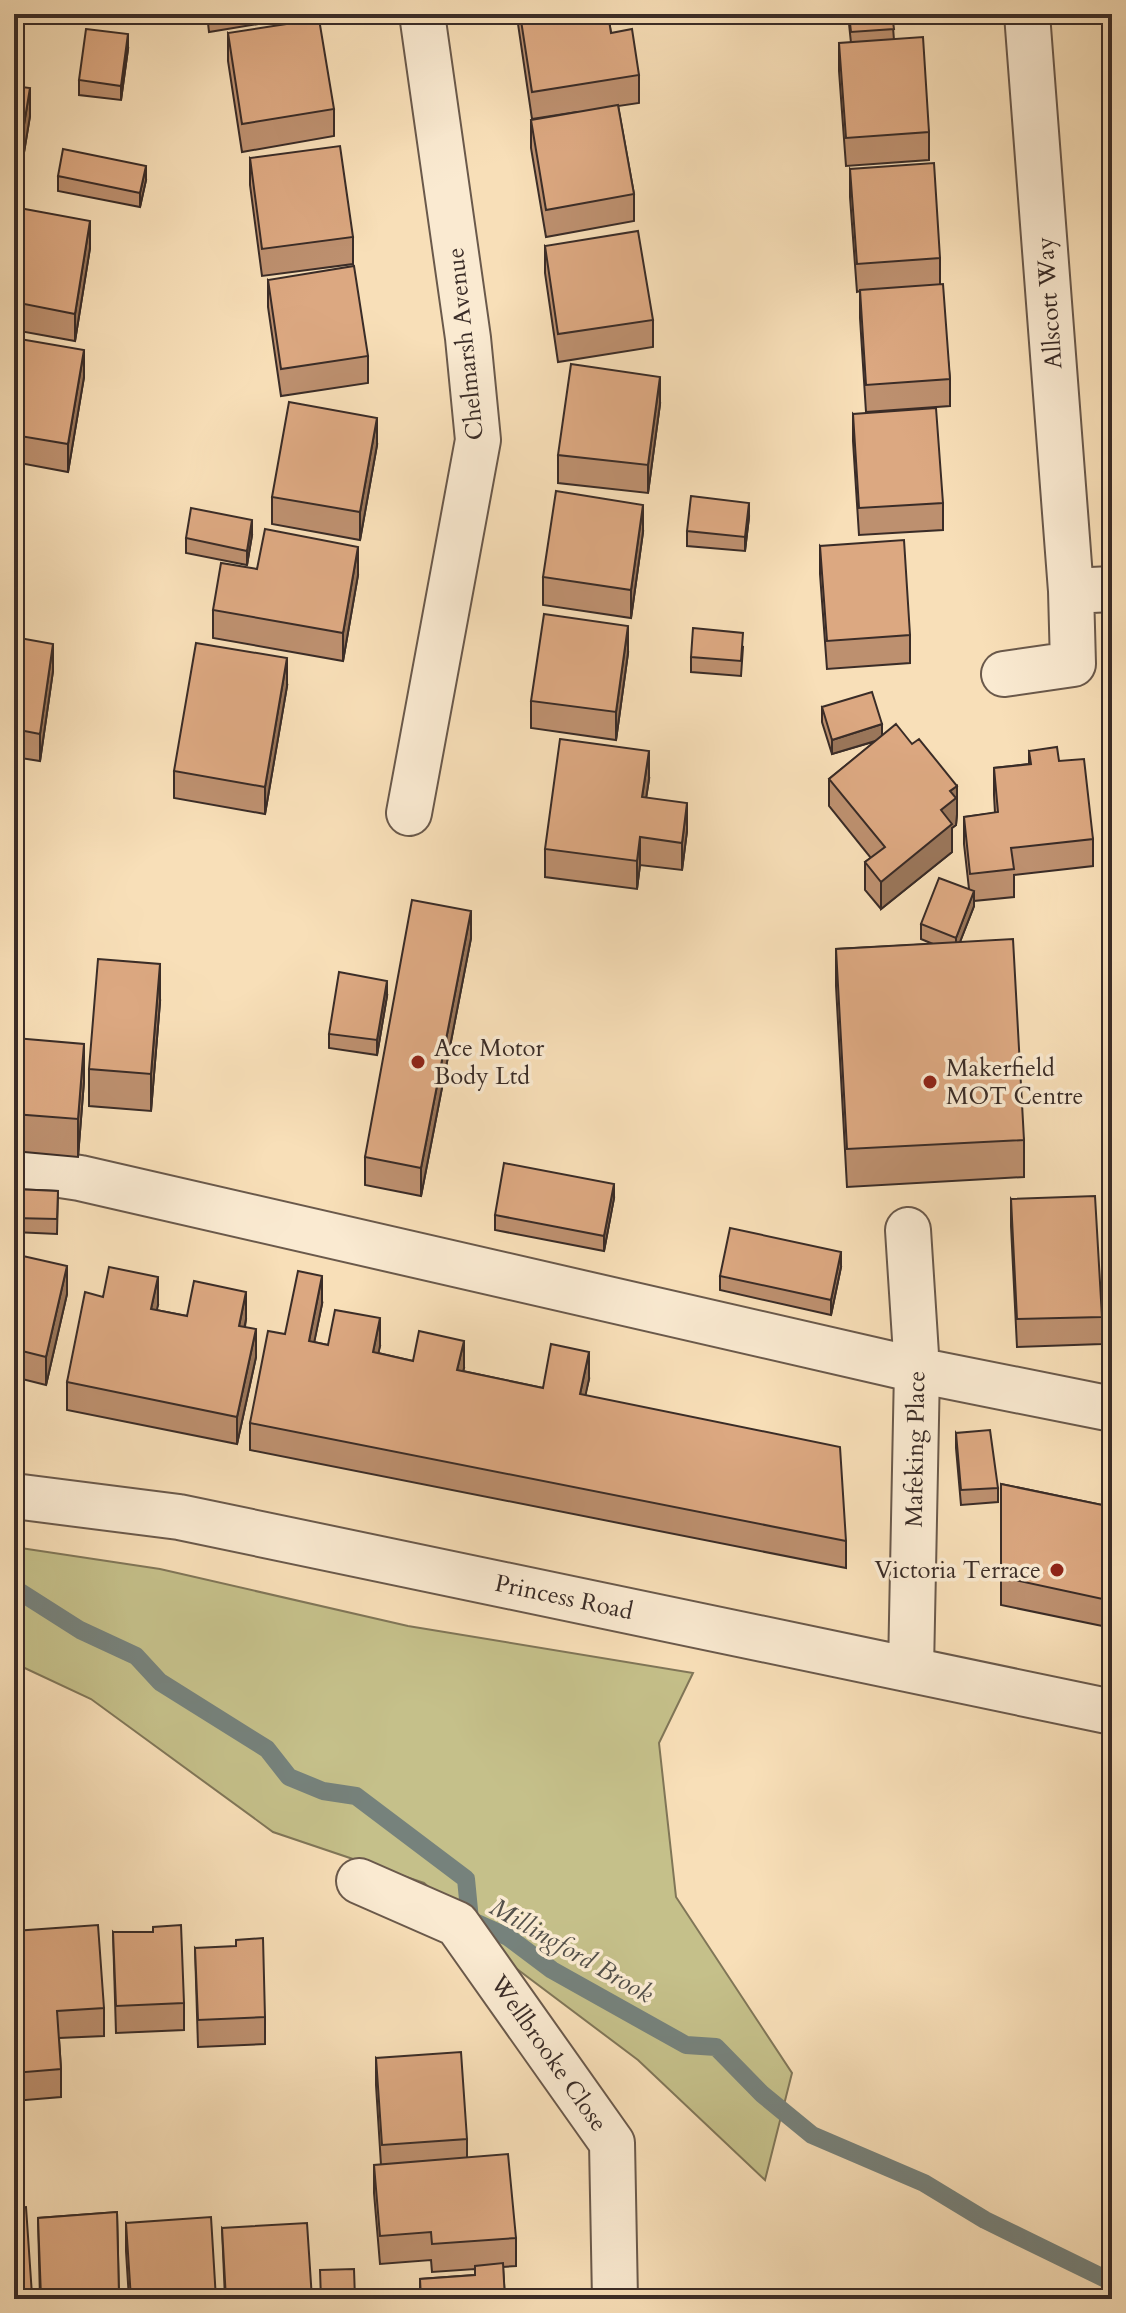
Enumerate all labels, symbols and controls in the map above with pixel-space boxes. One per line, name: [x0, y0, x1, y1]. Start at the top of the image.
street label: Allscott Way: [1028, 235, 1071, 370]
street label: Chelmarsh Avenue: [439, 246, 492, 442]
place label: Ace Motor Body Ltd: [434, 1032, 544, 1093]
place label: Makerfield MOT Centre: [946, 1052, 1084, 1113]
marker: Ace Motor Body Ltd: [409, 1053, 427, 1071]
marker: Makerfield MOT Centre: [921, 1073, 939, 1091]
street label: Mafeking Place: [898, 1370, 933, 1528]
place label: Victoria Terrace: [875, 1554, 1041, 1587]
marker: Victoria Terrace: [1048, 1561, 1066, 1579]
street label: Princess Road: [492, 1567, 636, 1628]
water label: Millingford Brook: [484, 1889, 660, 2012]
street label: Wellbrooke Close: [482, 1968, 615, 2138]

